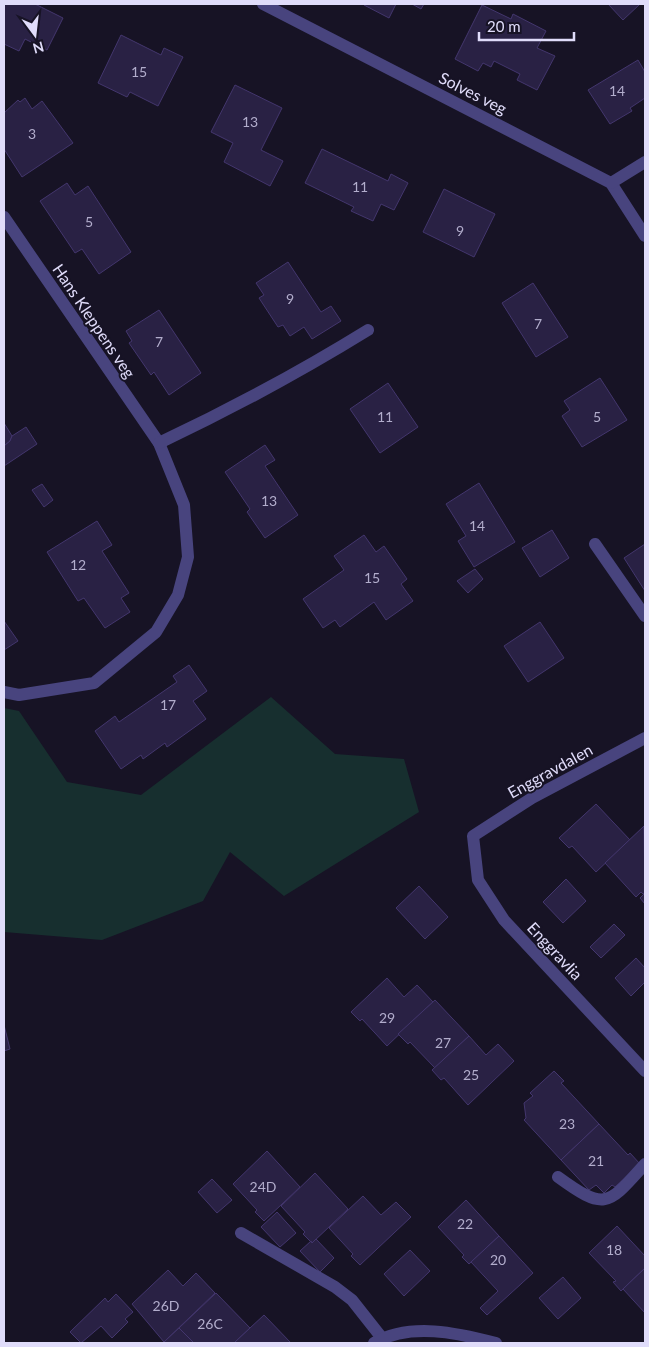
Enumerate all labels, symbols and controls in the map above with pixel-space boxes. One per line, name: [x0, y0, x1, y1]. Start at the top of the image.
north arrow: [10, 10, 60, 60]
scale bar: [479, 10, 574, 42]
text: 20 m: [487, 17, 521, 35]
text: N: [31, 38, 46, 58]
house number: 15: [131, 63, 147, 80]
street label: Solves veg: [436, 67, 510, 118]
house number: 14: [609, 82, 625, 99]
house number: 13: [242, 113, 258, 130]
house number: 3: [28, 125, 36, 142]
house number: 11: [352, 178, 368, 195]
house number: 5: [85, 213, 93, 230]
house number: 9: [456, 222, 464, 239]
street label: Hans Kleppens veg: [49, 260, 140, 381]
house number: 9: [286, 290, 294, 307]
house number: 7: [534, 315, 542, 332]
house number: 7: [155, 333, 163, 350]
house number: 11: [377, 408, 393, 425]
house number: 5: [593, 408, 601, 425]
house number: 13: [261, 492, 277, 509]
house number: 14: [469, 517, 485, 534]
house number: 12: [70, 556, 86, 573]
house number: 15: [364, 569, 380, 586]
house number: 17: [160, 696, 176, 713]
street label: Enggravdalen: [504, 739, 596, 802]
street label: Enggravlia: [524, 918, 587, 983]
house number: 29: [379, 1009, 395, 1026]
house number: 27: [435, 1034, 451, 1051]
house number: 25: [463, 1066, 479, 1083]
house number: 23: [559, 1115, 575, 1132]
house number: 21: [588, 1152, 604, 1169]
house number: 24D: [250, 1178, 276, 1195]
house number: 22: [457, 1215, 473, 1232]
house number: 18: [606, 1241, 622, 1258]
house number: 20: [490, 1251, 506, 1268]
house number: 26D: [153, 1297, 179, 1314]
house number: 26C: [197, 1315, 223, 1332]

